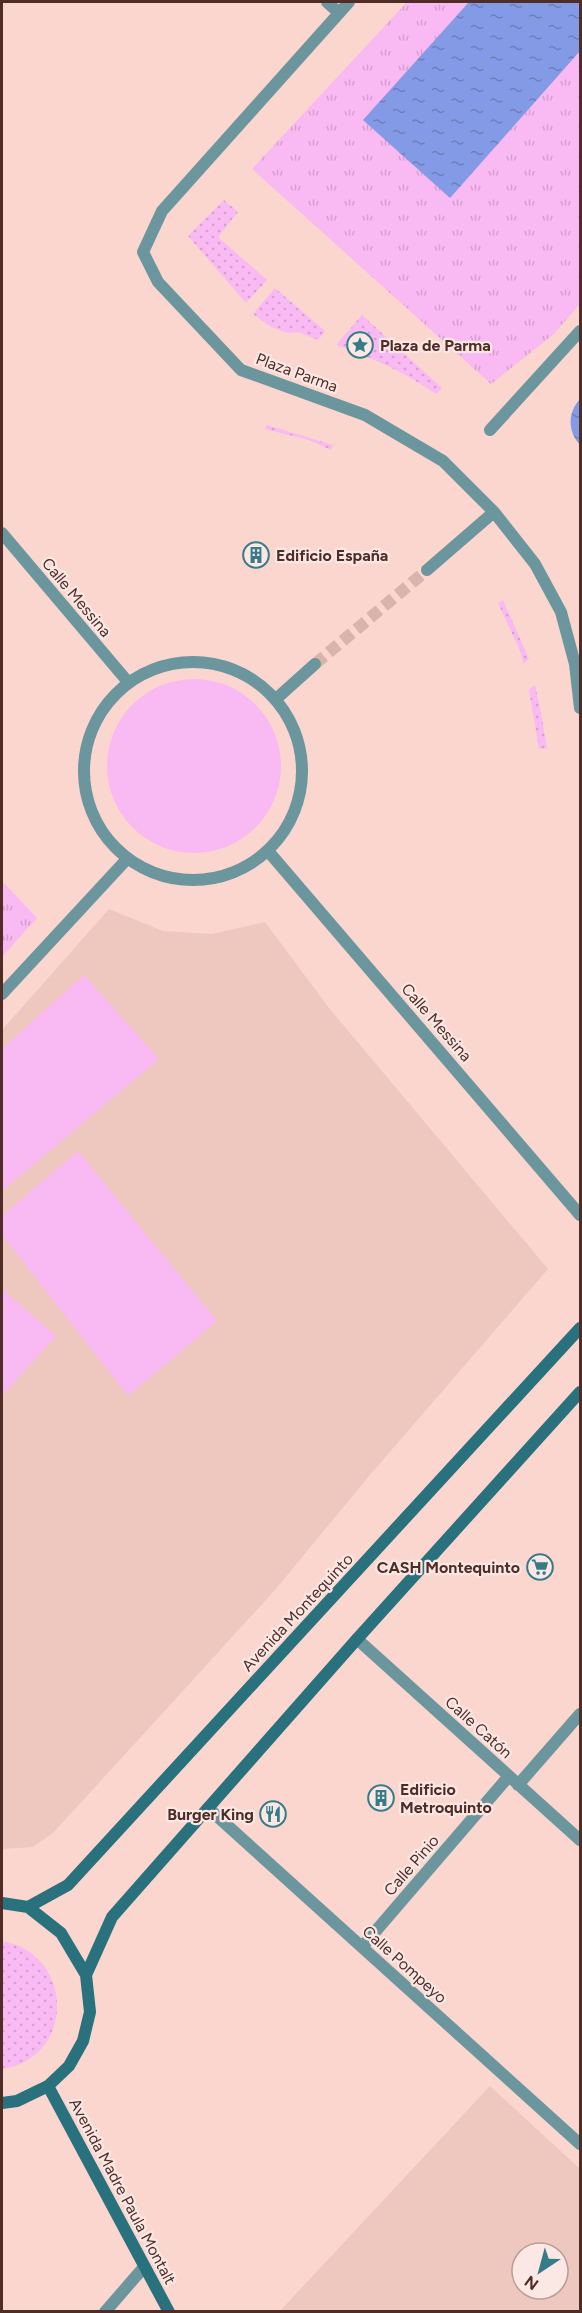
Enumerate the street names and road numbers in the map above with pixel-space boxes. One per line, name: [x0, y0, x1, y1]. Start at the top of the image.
street label: Plaza Parma: [253, 349, 340, 396]
street label: Calle Messina: [38, 554, 115, 641]
street label: Calle Messina: [398, 979, 476, 1065]
street label: Avenida Montequinto: [238, 1549, 357, 1675]
street label: Calle Catón: [441, 1692, 516, 1762]
street label: Calle Pinio: [380, 1831, 443, 1900]
street label: Calle Pompeyo: [359, 1922, 451, 2007]
street label: Avenida Madre Paula Montalt: [65, 2095, 180, 2288]

